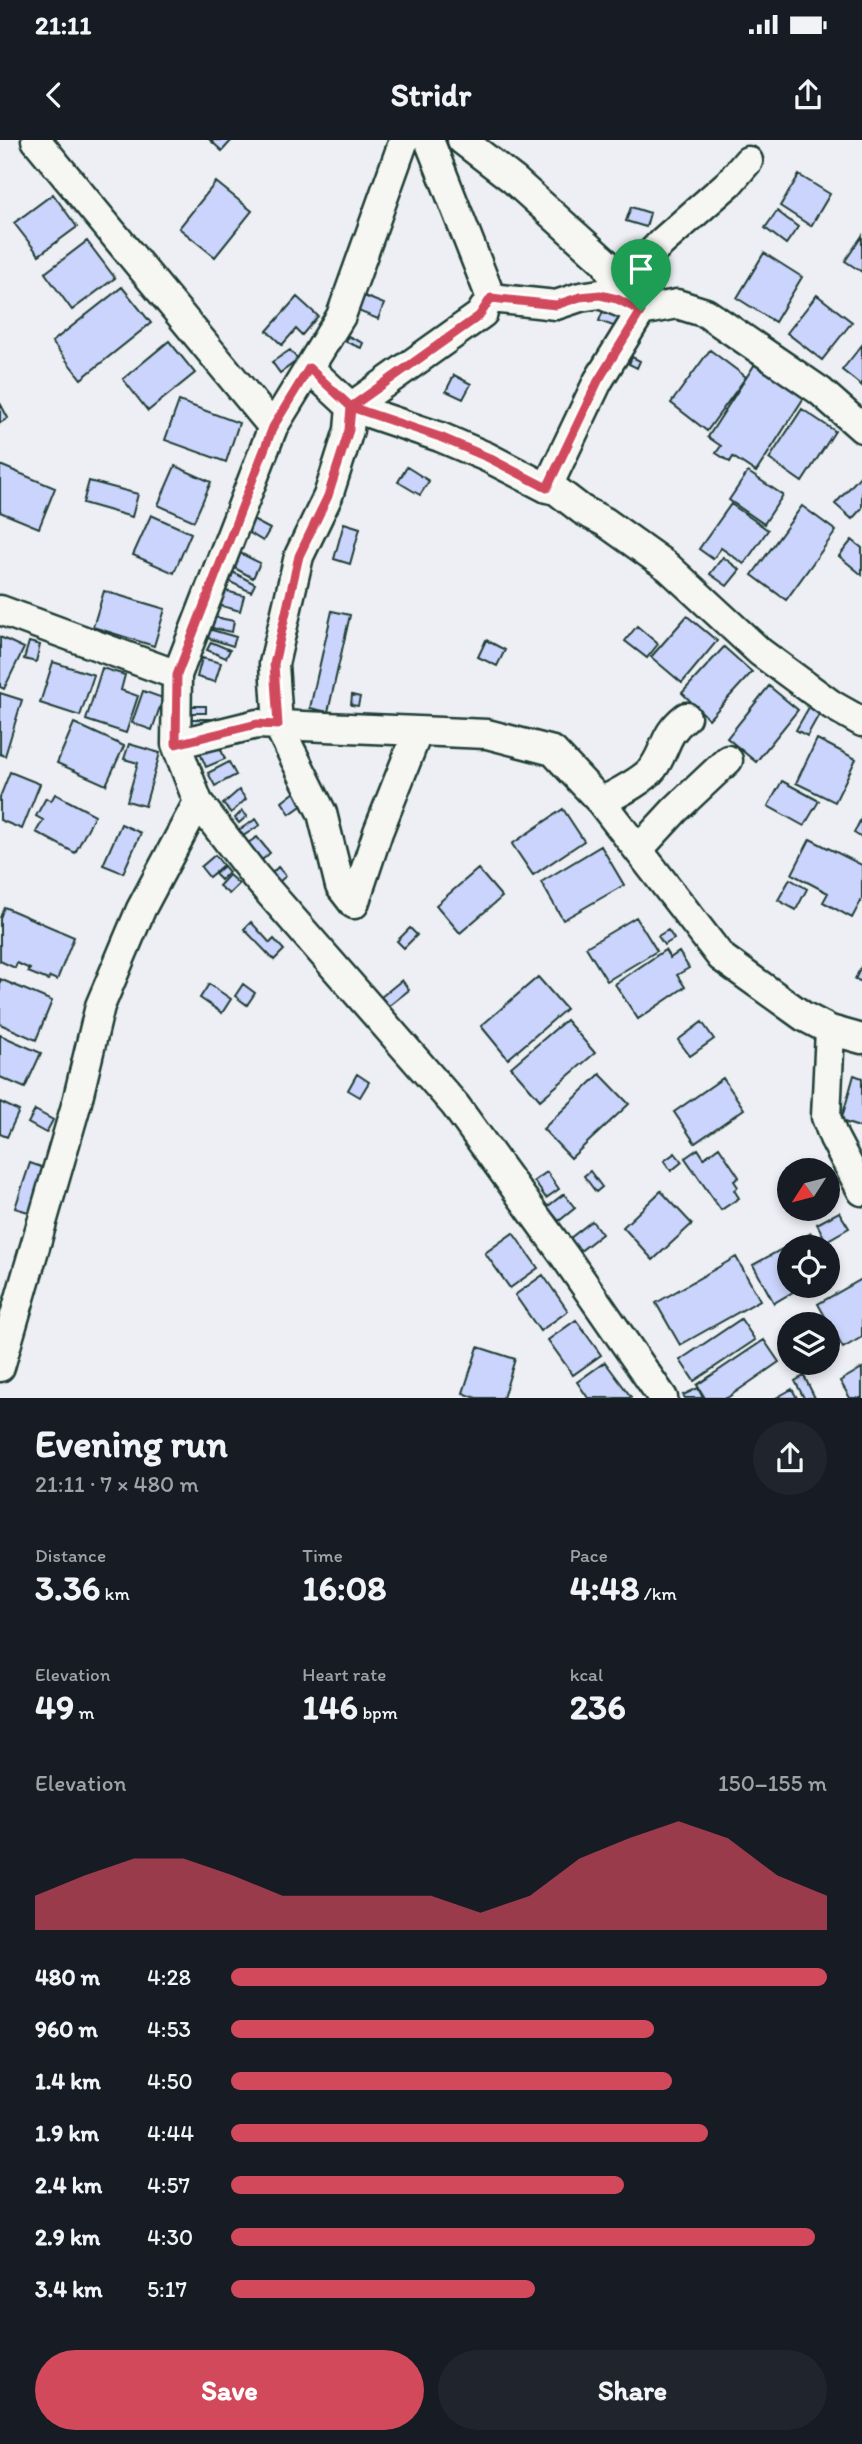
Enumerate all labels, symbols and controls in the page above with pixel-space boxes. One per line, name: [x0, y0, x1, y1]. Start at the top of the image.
text: 21:11: [35, 9, 91, 41]
icon: back: [35, 76, 73, 114]
text: Stridr: [391, 76, 471, 114]
icon: share: [789, 76, 827, 114]
pin: [611, 239, 671, 311]
icon: arrive: [622, 250, 660, 288]
north arrow: [777, 1158, 840, 1222]
map controls: [777, 1158, 840, 1375]
button: locate: [777, 1235, 840, 1298]
button: layers: [777, 1312, 840, 1375]
text: Evening run: [35, 1421, 228, 1467]
button: share: [753, 1421, 827, 1495]
text: 21:11 · 7 × 480 m: [35, 1470, 199, 1498]
text: Distance: [35, 1544, 106, 1567]
text: Time: [302, 1544, 343, 1567]
text: Pace: [570, 1544, 608, 1567]
text: 3.36: [35, 1567, 100, 1609]
text: 16:08: [302, 1567, 386, 1609]
text: 4:48: [570, 1567, 639, 1609]
text: km: [100, 1582, 130, 1605]
text: /km: [639, 1582, 677, 1605]
text: Elevation: [35, 1663, 111, 1686]
text: Heart rate: [302, 1663, 386, 1686]
text: kcal: [570, 1663, 603, 1686]
text: 49: [35, 1686, 74, 1728]
text: 146: [302, 1686, 358, 1728]
text: 236: [570, 1686, 626, 1728]
text: m: [74, 1701, 95, 1724]
text: bpm: [358, 1701, 398, 1724]
text: Elevation: [35, 1769, 126, 1797]
text: 150–155 m: [718, 1769, 827, 1797]
text: 480 m: [35, 1963, 100, 1991]
text: 4:28: [147, 1963, 191, 1991]
text: 960 m: [35, 2015, 98, 2043]
text: 4:53: [147, 2015, 191, 2043]
text: 1.4 km: [35, 2067, 101, 2095]
text: 4:50: [147, 2067, 193, 2095]
text: 1.9 km: [35, 2119, 99, 2147]
text: 4:44: [147, 2119, 194, 2147]
text: 2.4 km: [35, 2171, 102, 2199]
text: 4:57: [147, 2171, 190, 2199]
text: 2.9 km: [35, 2223, 100, 2251]
text: 4:30: [147, 2223, 193, 2251]
text: 3.4 km: [35, 2275, 103, 2303]
text: 5:17: [147, 2275, 187, 2303]
button: Save: [35, 2350, 424, 2430]
button: Share: [438, 2350, 827, 2430]

